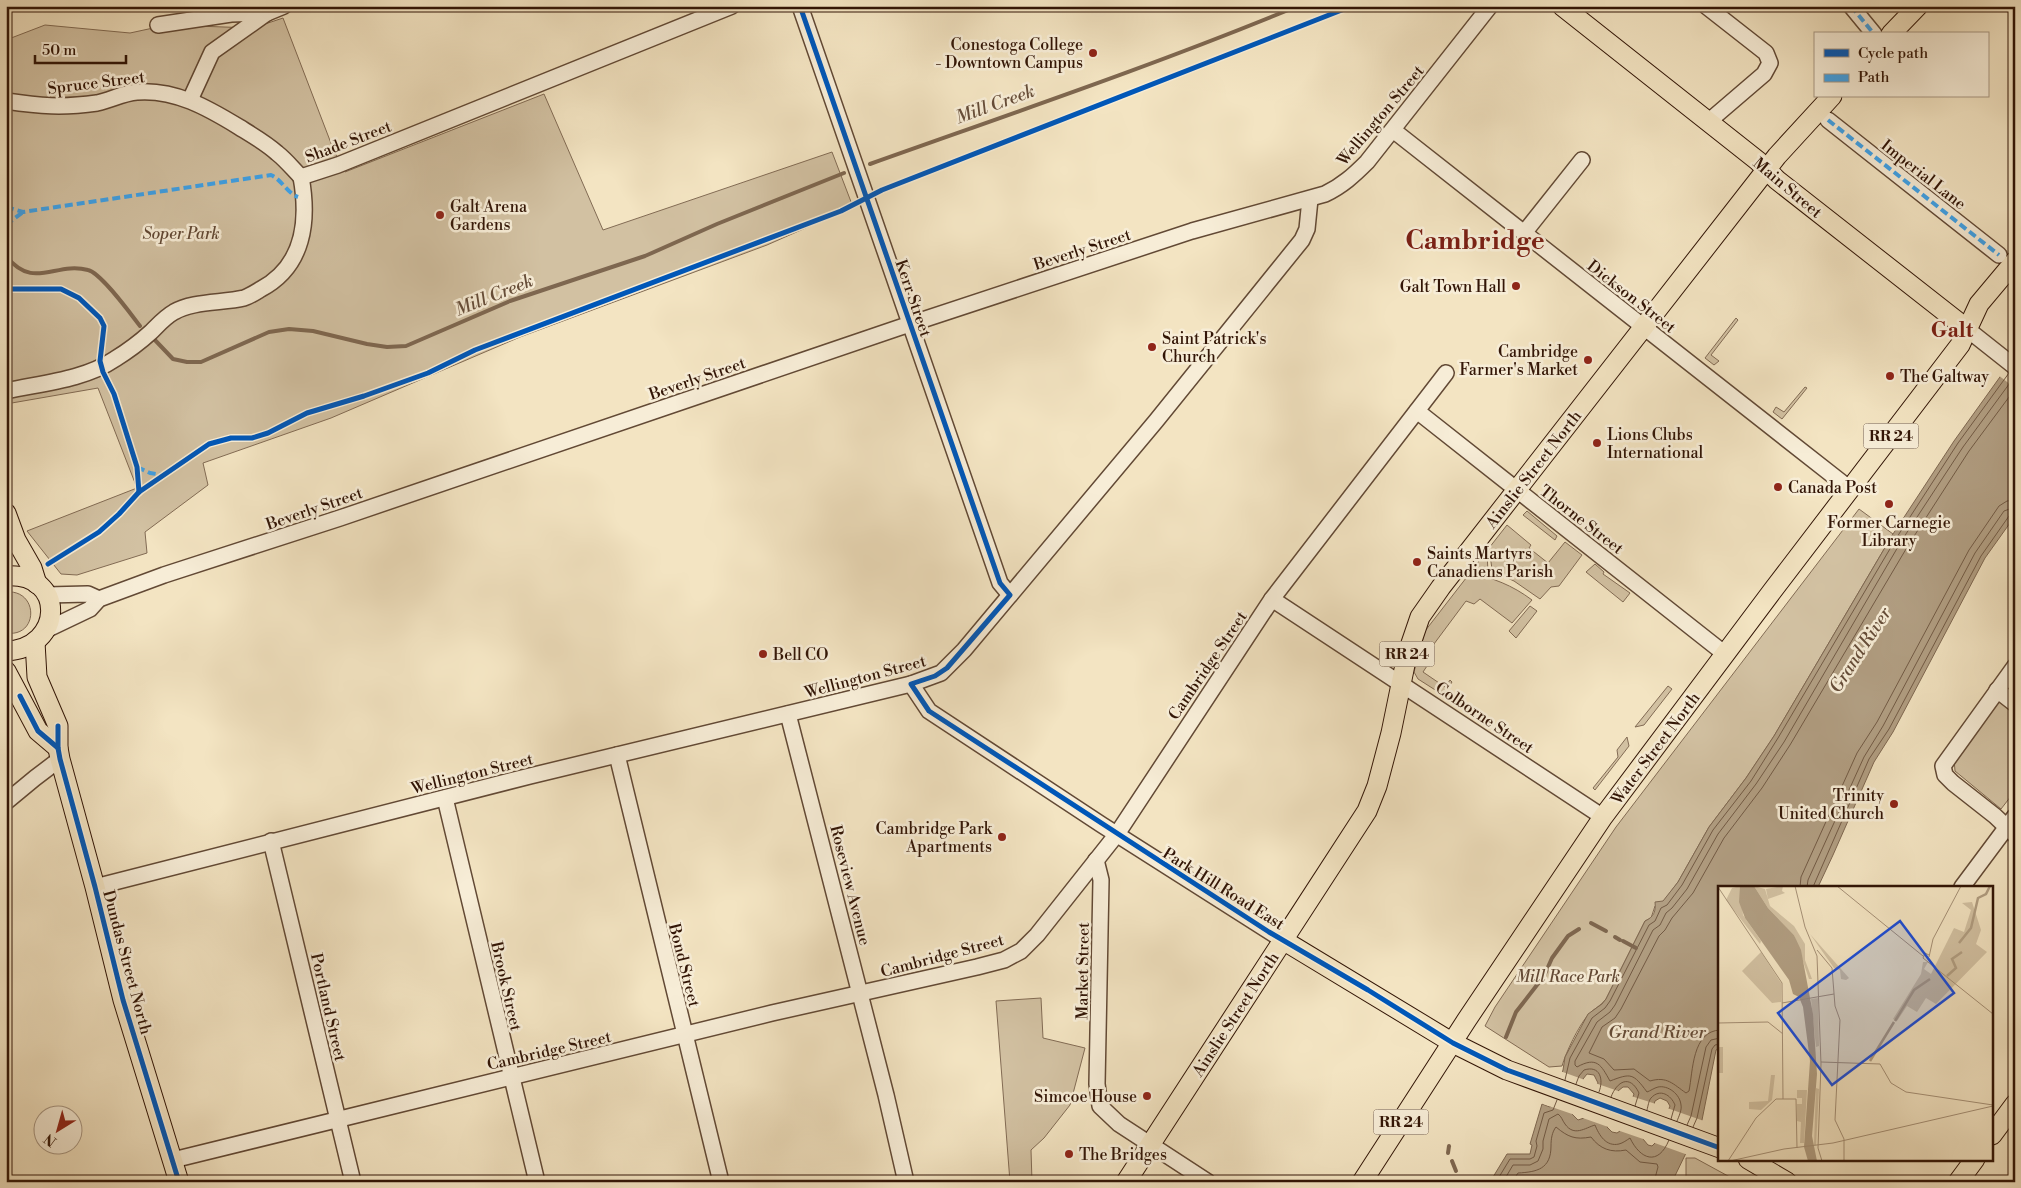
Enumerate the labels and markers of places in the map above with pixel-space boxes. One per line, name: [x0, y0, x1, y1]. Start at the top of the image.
place label: Conestoga College - Downtown Campus: [935, 35, 1083, 73]
marker: Conestoga College - Downtown Campus: [1087, 47, 1099, 59]
place label: Galt Arena Gardens: [450, 197, 528, 235]
marker: Galt Arena Gardens: [434, 209, 446, 221]
place label: Galt Town Hall: [1400, 277, 1506, 297]
marker: Galt Town Hall: [1510, 280, 1522, 292]
place label: Saint Patrick's Church: [1162, 329, 1266, 367]
marker: Saint Patrick's Church: [1146, 341, 1158, 353]
place label: Cambridge Farmer's Market: [1459, 342, 1578, 380]
marker: Cambridge Farmer's Market: [1582, 354, 1594, 366]
place label: The Galtway: [1900, 367, 1989, 387]
marker: The Galtway: [1884, 370, 1896, 382]
place label: Lions Clubs International: [1607, 425, 1704, 463]
marker: Lions Clubs International: [1591, 437, 1603, 449]
place label: Canada Post: [1788, 478, 1877, 498]
marker: Canada Post: [1772, 481, 1784, 493]
marker: Former Carnegie Library: [1883, 498, 1895, 510]
place label: Former Carnegie Library: [1827, 513, 1951, 551]
place label: Saints Martyrs Canadiens Parish: [1427, 544, 1554, 582]
marker: Saints Martyrs Canadiens Parish: [1411, 556, 1423, 568]
place label: Bell CO: [772, 645, 829, 665]
marker: Bell CO: [757, 648, 769, 660]
place label: Trinity United Church: [1778, 786, 1884, 824]
marker: Trinity United Church: [1888, 798, 1900, 810]
place label: Cambridge Park Apartments: [875, 819, 994, 857]
marker: Cambridge Park Apartments: [996, 831, 1008, 843]
place label: Simcoe House: [1034, 1087, 1137, 1107]
marker: Simcoe House: [1141, 1090, 1153, 1102]
place label: The Bridges: [1079, 1145, 1167, 1165]
marker: The Bridges: [1063, 1148, 1075, 1160]

